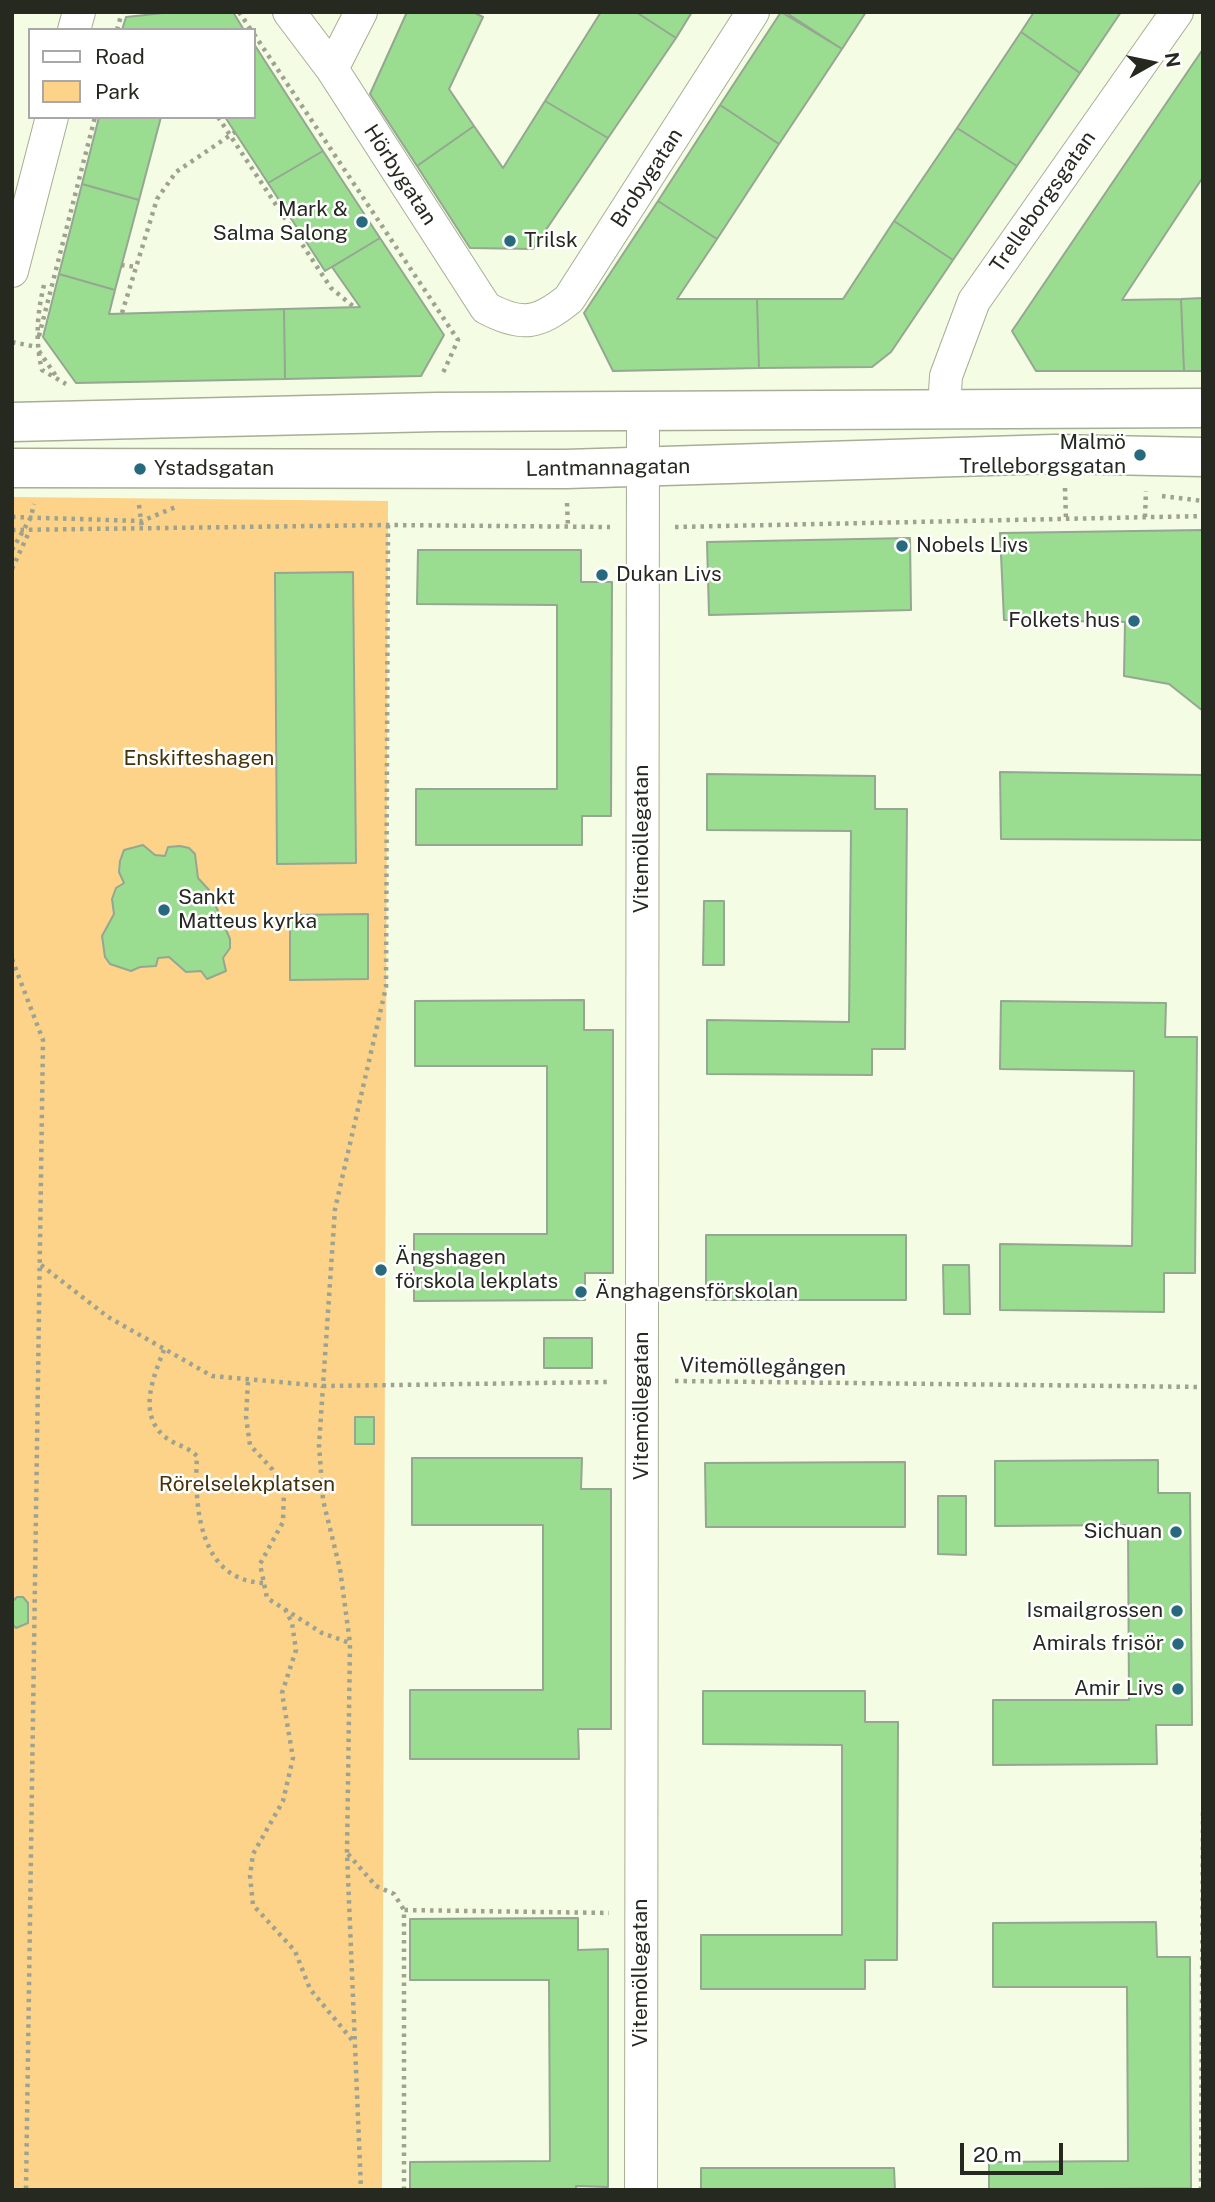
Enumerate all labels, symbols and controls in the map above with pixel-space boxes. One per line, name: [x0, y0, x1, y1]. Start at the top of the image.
legend: [28, 28, 256, 119]
north arrow: [1117, 28, 1187, 98]
text: Road: [95, 44, 145, 69]
text: N: [1161, 51, 1185, 69]
text: Park: [95, 79, 140, 104]
street label: Hörbygatan: [358, 120, 442, 230]
street label: Brobygatan: [606, 124, 688, 232]
street label: Trelleborgsgatan: [985, 126, 1101, 278]
place label: Mark & Salma Salong: [213, 197, 348, 247]
marker: Mark & Salma Salong: [354, 214, 370, 230]
place label: Trilsk: [524, 228, 578, 254]
marker: Trilsk: [502, 233, 518, 249]
place label: Malmö Trelleborgsgatan: [959, 430, 1126, 480]
marker: Malmö Trelleborgsgatan: [1132, 447, 1148, 463]
street label: Lantmannagatan: [526, 454, 690, 482]
place label: Ystadsgatan: [154, 456, 274, 482]
marker: Ystadsgatan: [132, 461, 148, 477]
place label: Nobels Livs: [916, 533, 1028, 559]
marker: Nobels Livs: [894, 538, 910, 554]
place label: Dukan Livs: [616, 562, 722, 588]
marker: Dukan Livs: [594, 567, 610, 583]
place label: Folkets hus: [1008, 608, 1120, 634]
marker: Folkets hus: [1126, 613, 1142, 629]
park label: Enskifteshagen: [124, 746, 274, 772]
street label: Vitemöllegatan: [629, 765, 655, 913]
place label: Sankt Matteus kyrka: [178, 885, 317, 935]
marker: Sankt Matteus kyrka: [156, 902, 172, 918]
place label: Ängshagen förskola lekplats: [395, 1245, 558, 1295]
marker: Ängshagen förskola lekplats: [373, 1262, 389, 1278]
place label: Änghagensförskolan: [595, 1279, 798, 1305]
marker: Änghagensförskolan: [573, 1284, 589, 1300]
street label: Vitemöllegatan: [629, 1332, 655, 1480]
street label: Vitemöllegången: [680, 1353, 846, 1381]
park label: Rörelselekplatsen: [159, 1472, 335, 1498]
place label: Sichuan: [1083, 1519, 1162, 1545]
marker: Sichuan: [1168, 1524, 1184, 1540]
place label: Ismailgrossen: [1027, 1598, 1163, 1624]
marker: Ismailgrossen: [1169, 1603, 1185, 1619]
place label: Amirals frisör: [1032, 1631, 1164, 1657]
marker: Amirals frisör: [1170, 1636, 1186, 1652]
place label: Amir Livs: [1074, 1676, 1164, 1702]
marker: Amir Livs: [1170, 1681, 1186, 1697]
street label: Vitemöllegatan: [628, 1899, 654, 2047]
scale bar: [963, 2128, 1066, 2172]
text: 20 m: [973, 2142, 1022, 2167]

